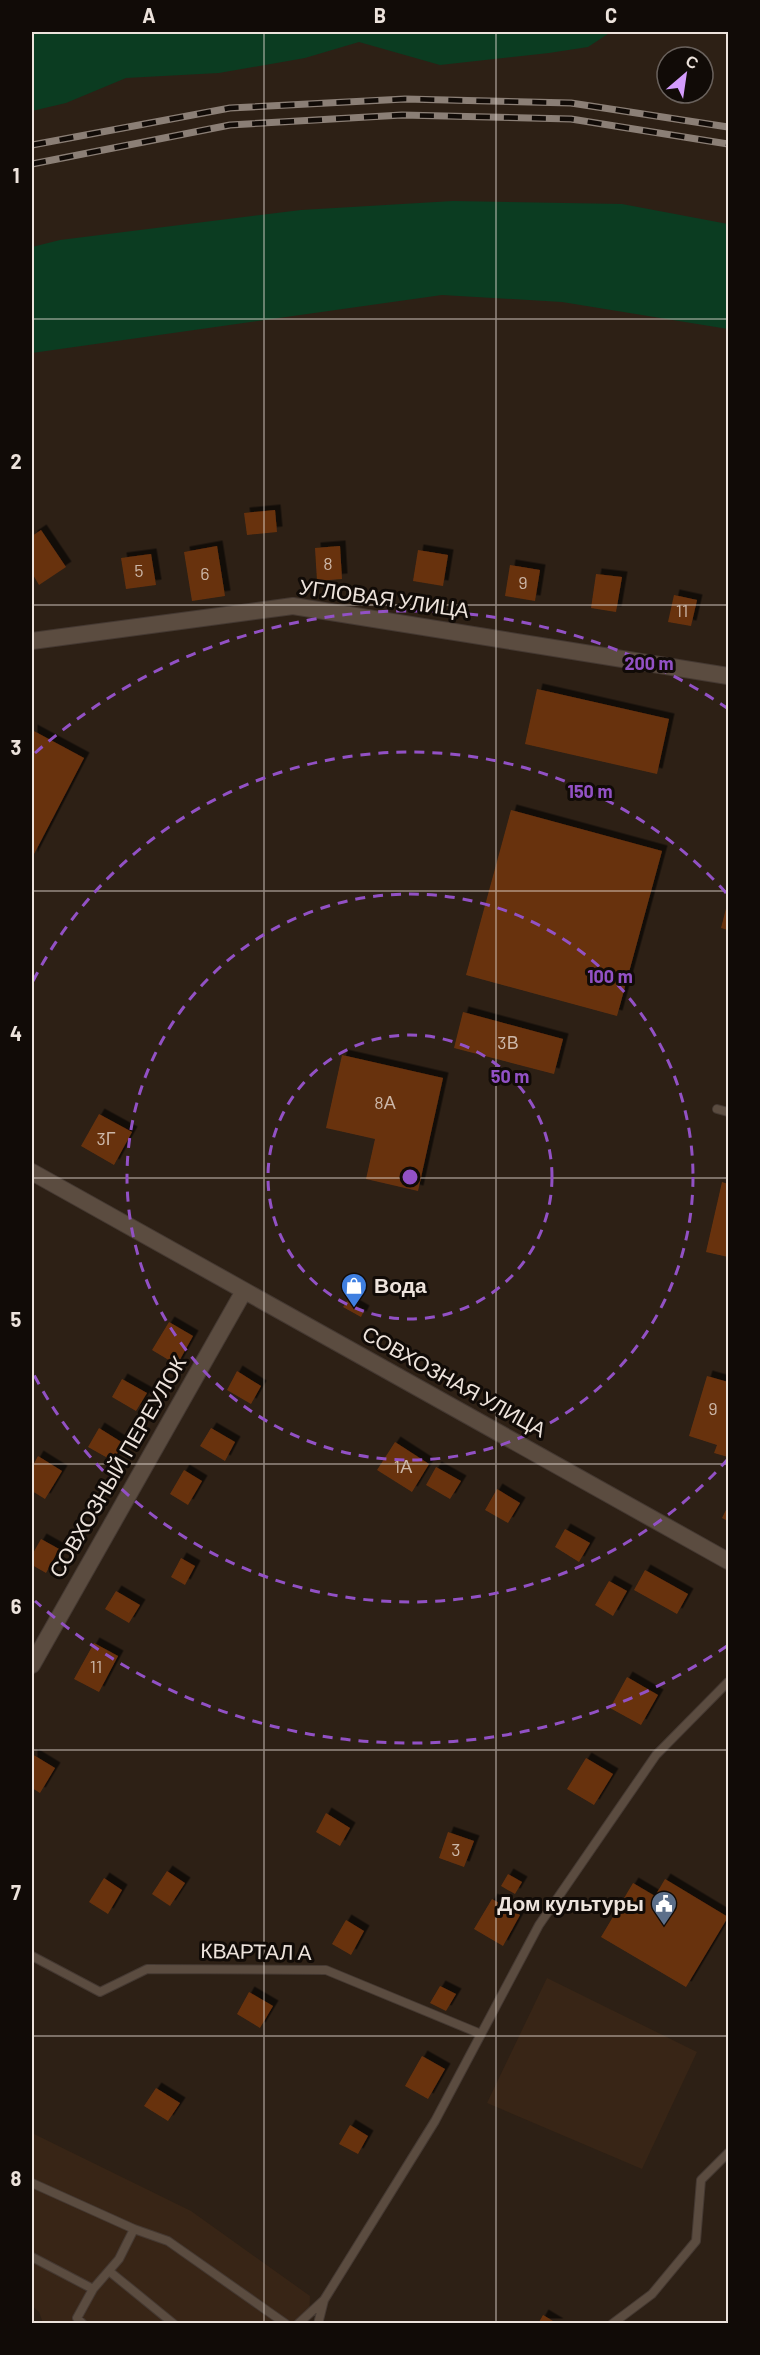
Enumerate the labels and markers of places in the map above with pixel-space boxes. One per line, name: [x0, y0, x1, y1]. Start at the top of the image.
centre of rings: [400, 1167, 420, 1187]
shop icon: Вода: [339, 1271, 369, 1309]
place label: Вода: [374, 1272, 427, 1297]
public building icon: Дом культуры: [649, 1889, 679, 1927]
place label: Дом культуры: [497, 1890, 644, 1915]

